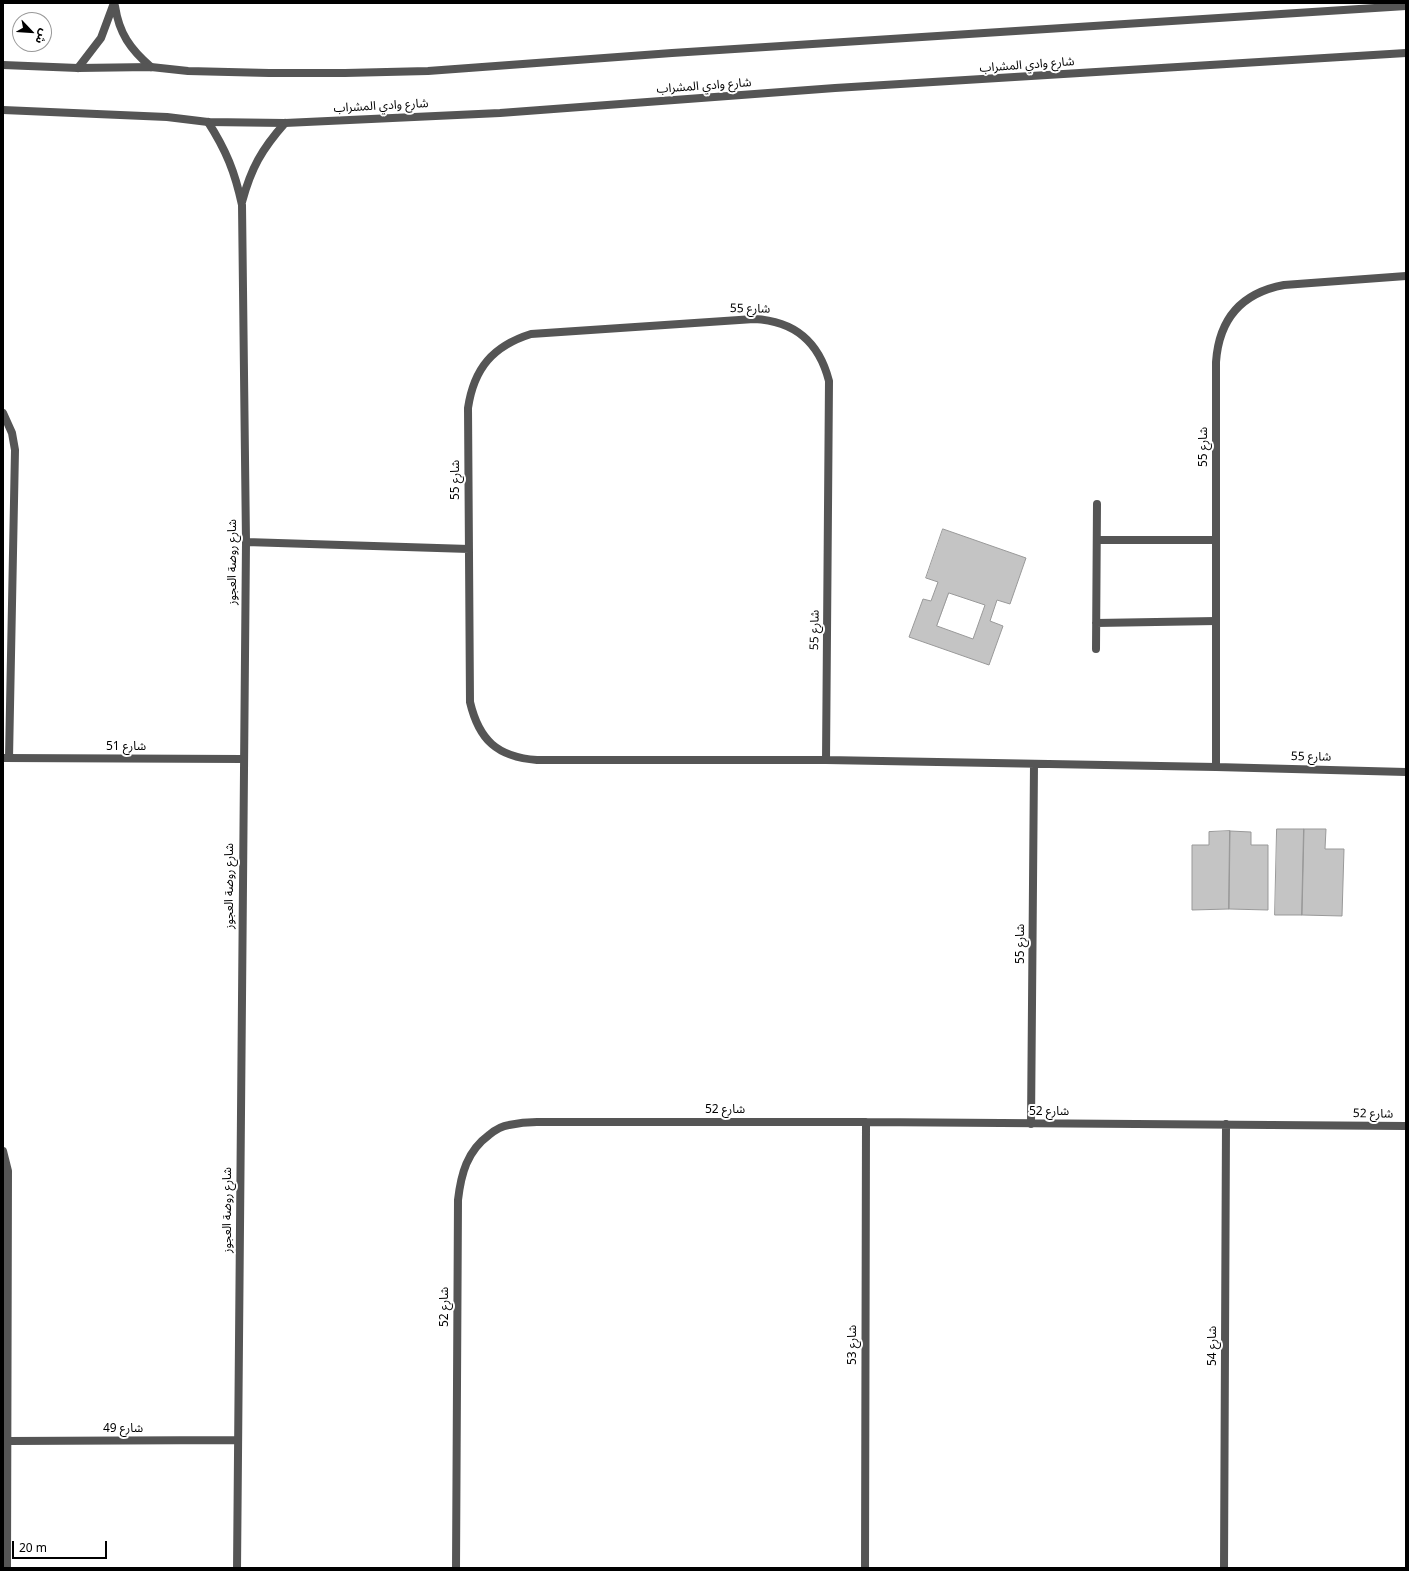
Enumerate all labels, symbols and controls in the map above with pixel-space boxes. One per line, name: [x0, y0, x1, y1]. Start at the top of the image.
north arrow: [12, 12, 52, 52]
text: ش: [32, 27, 52, 47]
street label: شارع وادي المشراب: [979, 55, 1075, 75]
street label: شارع وادي المشراب: [656, 76, 752, 96]
street label: شارع وادي المشراب: [333, 96, 429, 116]
street label: شارع 55: [730, 301, 770, 317]
street label: شارع 55: [1197, 427, 1211, 467]
street label: شارع 55: [449, 460, 463, 500]
street label: شارع روضة العجوز: [226, 519, 240, 605]
street label: شارع 55: [807, 610, 823, 650]
street label: شارع 51: [106, 740, 146, 754]
street label: شارع 55: [1291, 749, 1331, 765]
street label: شارع روضة العجوز: [223, 843, 237, 929]
street label: شارع 55: [1014, 924, 1028, 964]
street label: شارع 52: [705, 1103, 745, 1117]
street label: شارع 52: [1029, 1105, 1069, 1119]
street label: شارع 52: [1353, 1106, 1393, 1122]
street label: شارع روضة العجوز: [221, 1167, 235, 1253]
street label: شارع 52: [438, 1287, 452, 1327]
street label: شارع 53: [846, 1325, 860, 1365]
street label: شارع 54: [1206, 1326, 1220, 1366]
street label: شارع 49: [103, 1422, 143, 1436]
scale bar: [14, 1533, 109, 1559]
text: 20 m: [19, 1539, 47, 1556]

